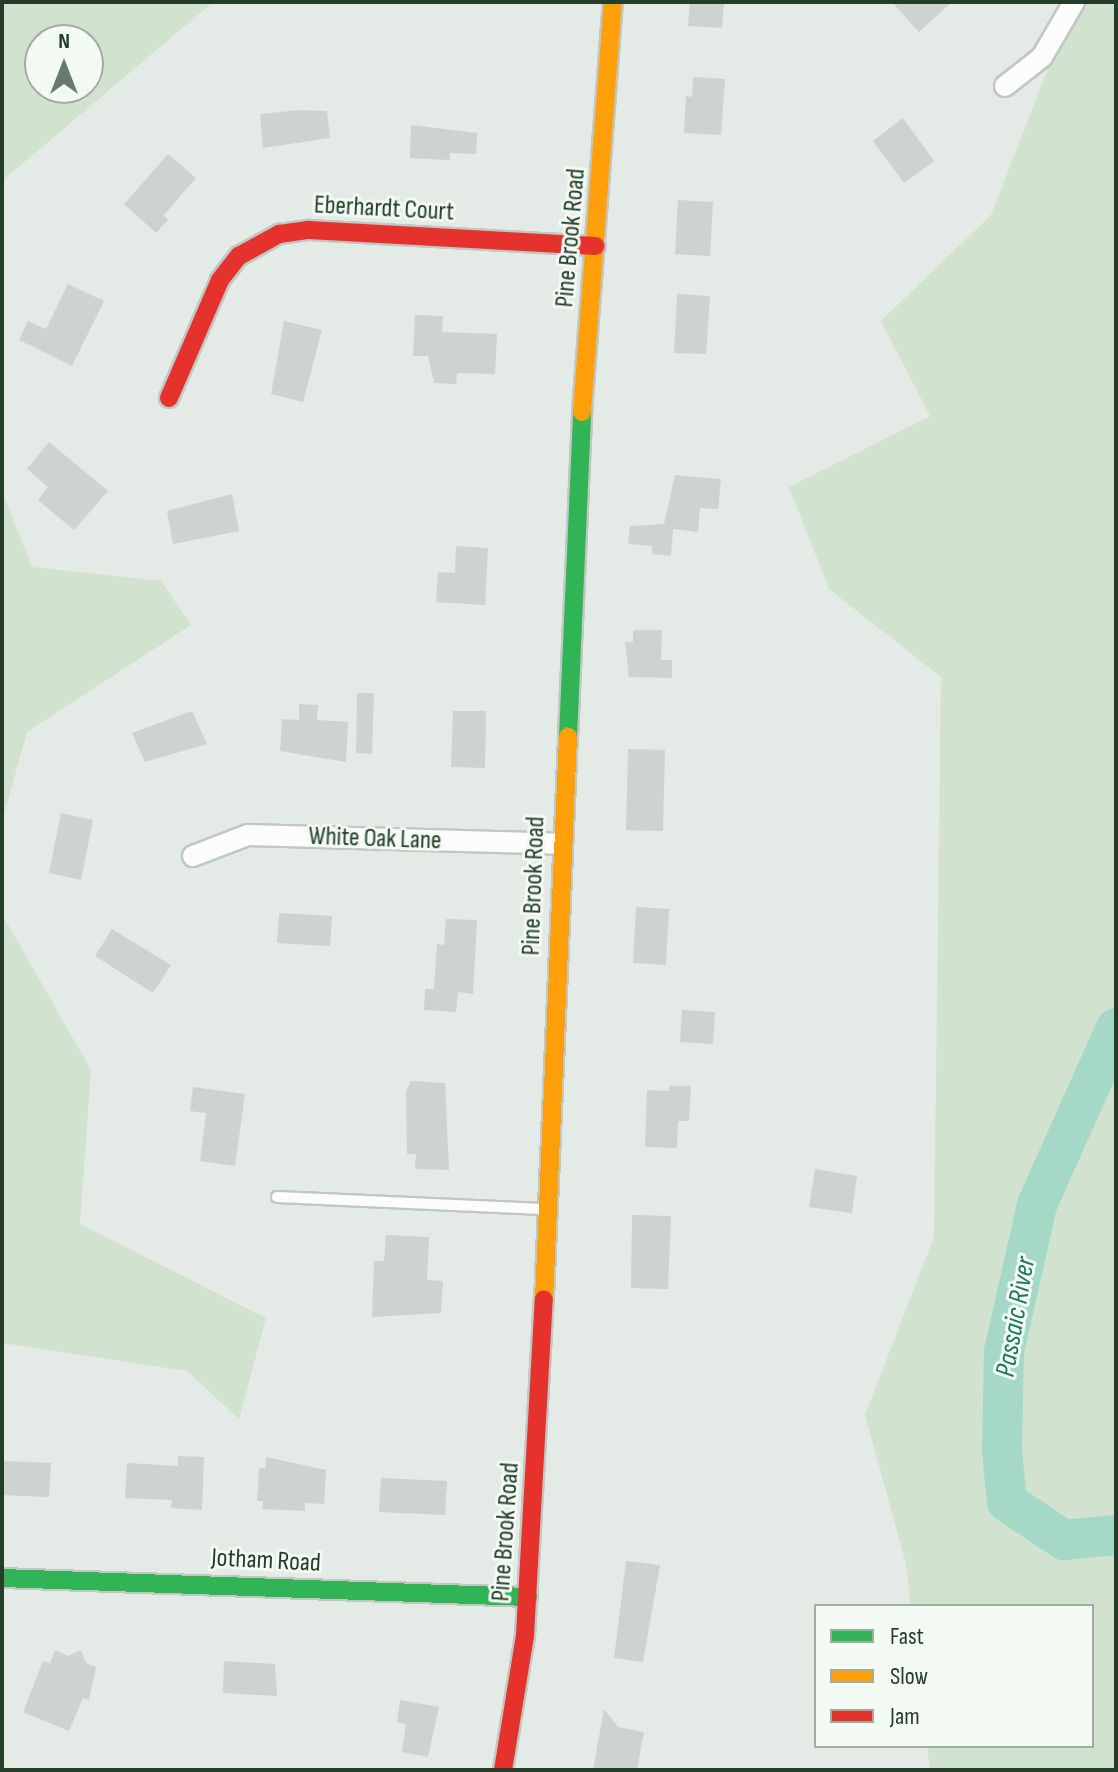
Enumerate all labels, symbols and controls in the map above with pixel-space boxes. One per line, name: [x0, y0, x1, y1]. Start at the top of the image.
north arrow: [24, 24, 104, 104]
text: N: [58, 28, 70, 55]
street label: Pine Brook Road: [549, 167, 593, 309]
street label: Eberhardt Court: [313, 190, 455, 228]
street label: Pine Brook Road: [516, 816, 552, 956]
street label: White Oak Lane: [308, 821, 442, 857]
water label: Passaic River: [989, 1254, 1043, 1380]
street label: Pine Brook Road: [486, 1462, 526, 1602]
street label: Jotham Road: [211, 1543, 321, 1579]
legend: [814, 1604, 1094, 1748]
text: Fast: [890, 1622, 924, 1651]
text: Slow: [890, 1662, 928, 1691]
text: Jam: [890, 1702, 920, 1731]

